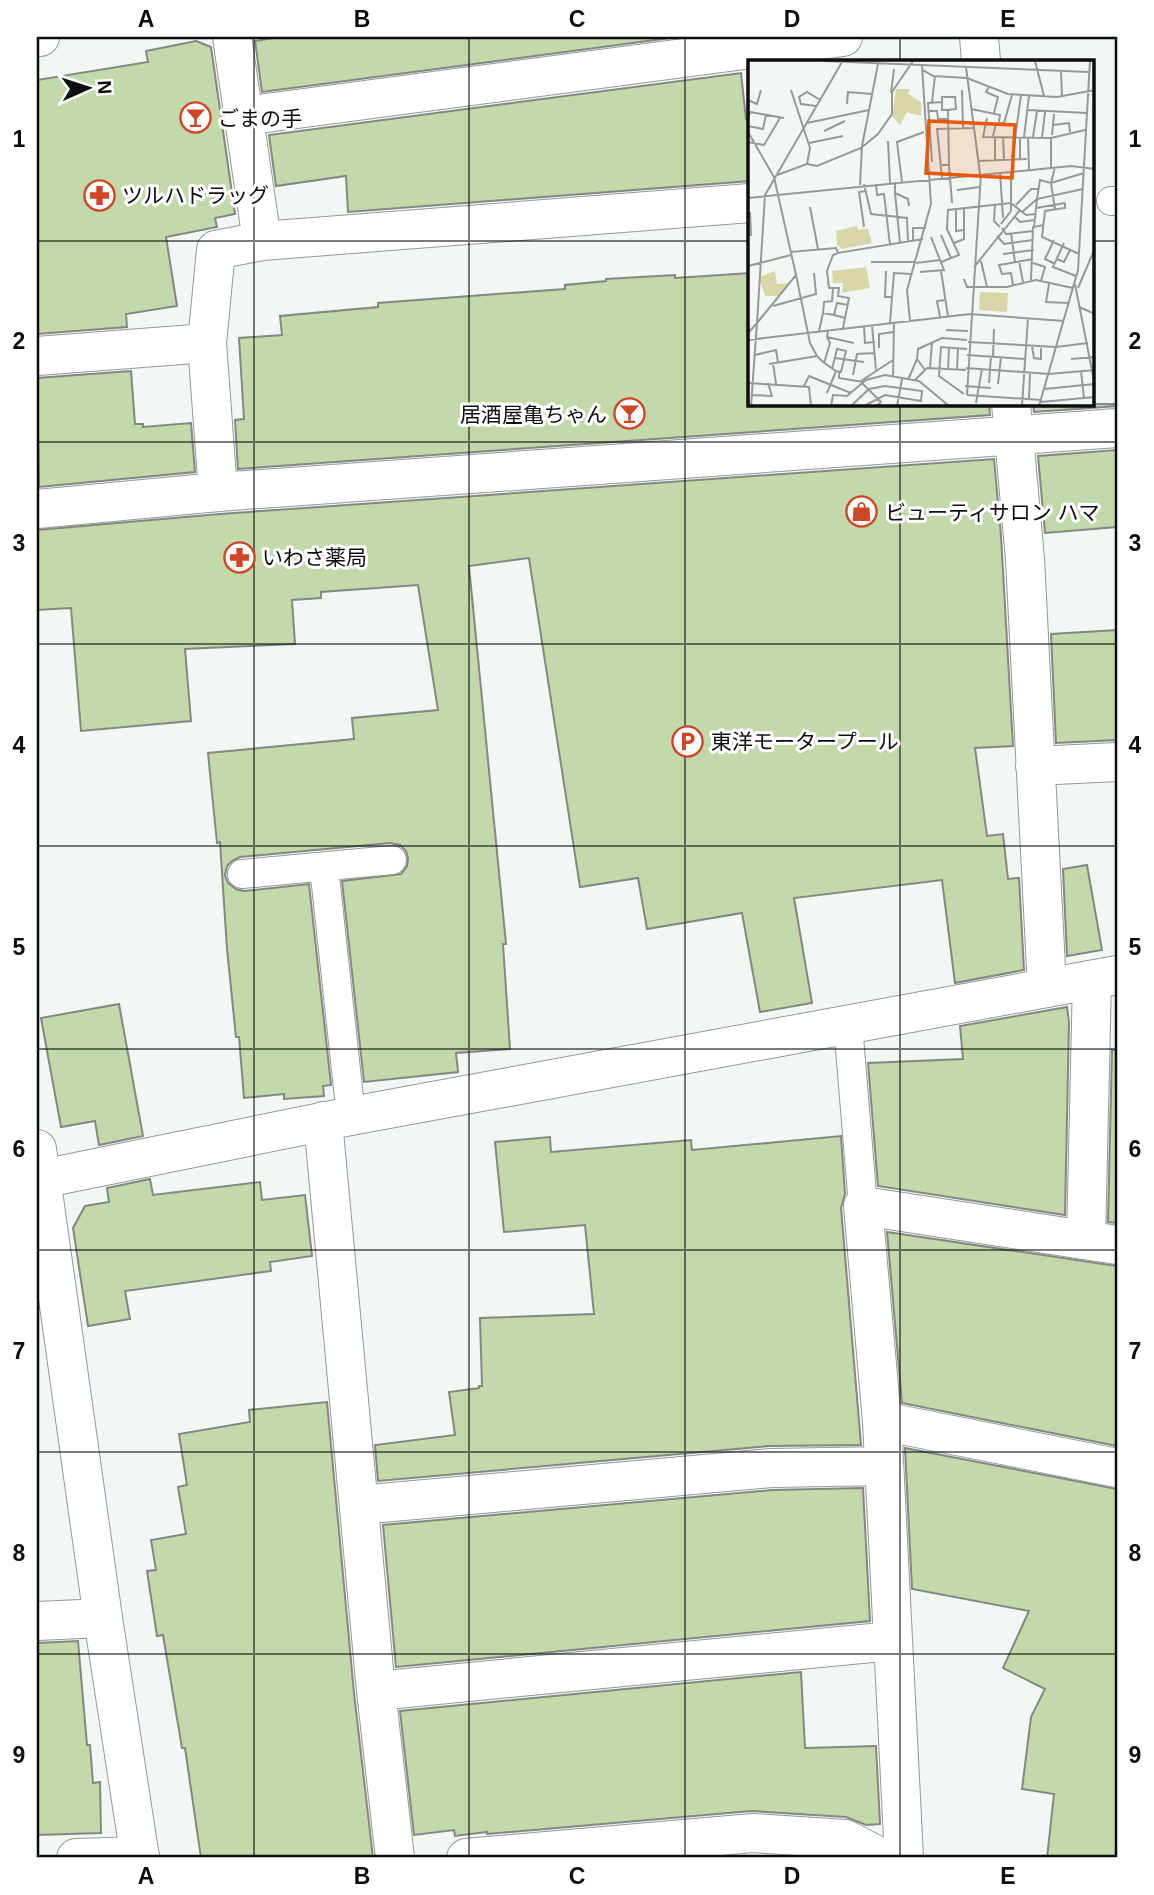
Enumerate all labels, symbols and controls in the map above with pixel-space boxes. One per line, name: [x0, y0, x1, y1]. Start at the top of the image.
text: A: [138, 6, 154, 32]
text: B: [354, 6, 370, 32]
text: C: [569, 6, 585, 32]
text: D: [784, 6, 800, 32]
text: E: [1000, 6, 1016, 32]
north arrow: [52, 52, 122, 122]
inset map: [748, 60, 1094, 406]
text: N: [94, 80, 115, 95]
bar icon: ごまの手: [178, 101, 212, 135]
place label: ごまの手: [218, 107, 302, 130]
text: 1: [13, 126, 26, 152]
text: 1: [1129, 126, 1142, 152]
pharmacy icon: ツルハドラッグ: [82, 178, 116, 212]
place label: ツルハドラッグ: [122, 184, 269, 207]
text: 2: [13, 328, 25, 354]
text: 2: [1129, 328, 1141, 354]
bar icon: 居酒屋亀ちゃん: [613, 397, 647, 431]
place label: 居酒屋亀ちゃん: [460, 403, 607, 426]
shop icon: ビューティサロン ハマ: [845, 495, 879, 529]
place label: ビューティサロン ハマ: [885, 501, 1100, 524]
text: 3: [13, 530, 25, 556]
text: 3: [1129, 530, 1141, 556]
pharmacy icon: いわさ薬局: [222, 540, 256, 574]
place label: いわさ薬局: [262, 546, 367, 569]
parking icon: 東洋モータープール: [671, 724, 705, 758]
place label: 東洋モータープール: [711, 730, 899, 753]
text: 4: [13, 732, 26, 758]
text: 4: [1129, 732, 1142, 758]
text: 5: [13, 934, 26, 960]
text: 5: [1129, 934, 1142, 960]
text: 6: [13, 1136, 25, 1162]
text: 6: [1129, 1136, 1141, 1162]
text: 7: [13, 1338, 25, 1364]
text: 7: [1129, 1338, 1141, 1364]
text: 8: [13, 1540, 26, 1566]
text: 8: [1129, 1540, 1142, 1566]
text: 9: [13, 1742, 25, 1768]
text: 9: [1129, 1742, 1141, 1768]
text: A: [138, 1863, 154, 1889]
text: B: [354, 1863, 370, 1889]
text: C: [569, 1863, 585, 1889]
text: D: [784, 1863, 800, 1889]
text: E: [1000, 1863, 1016, 1889]

